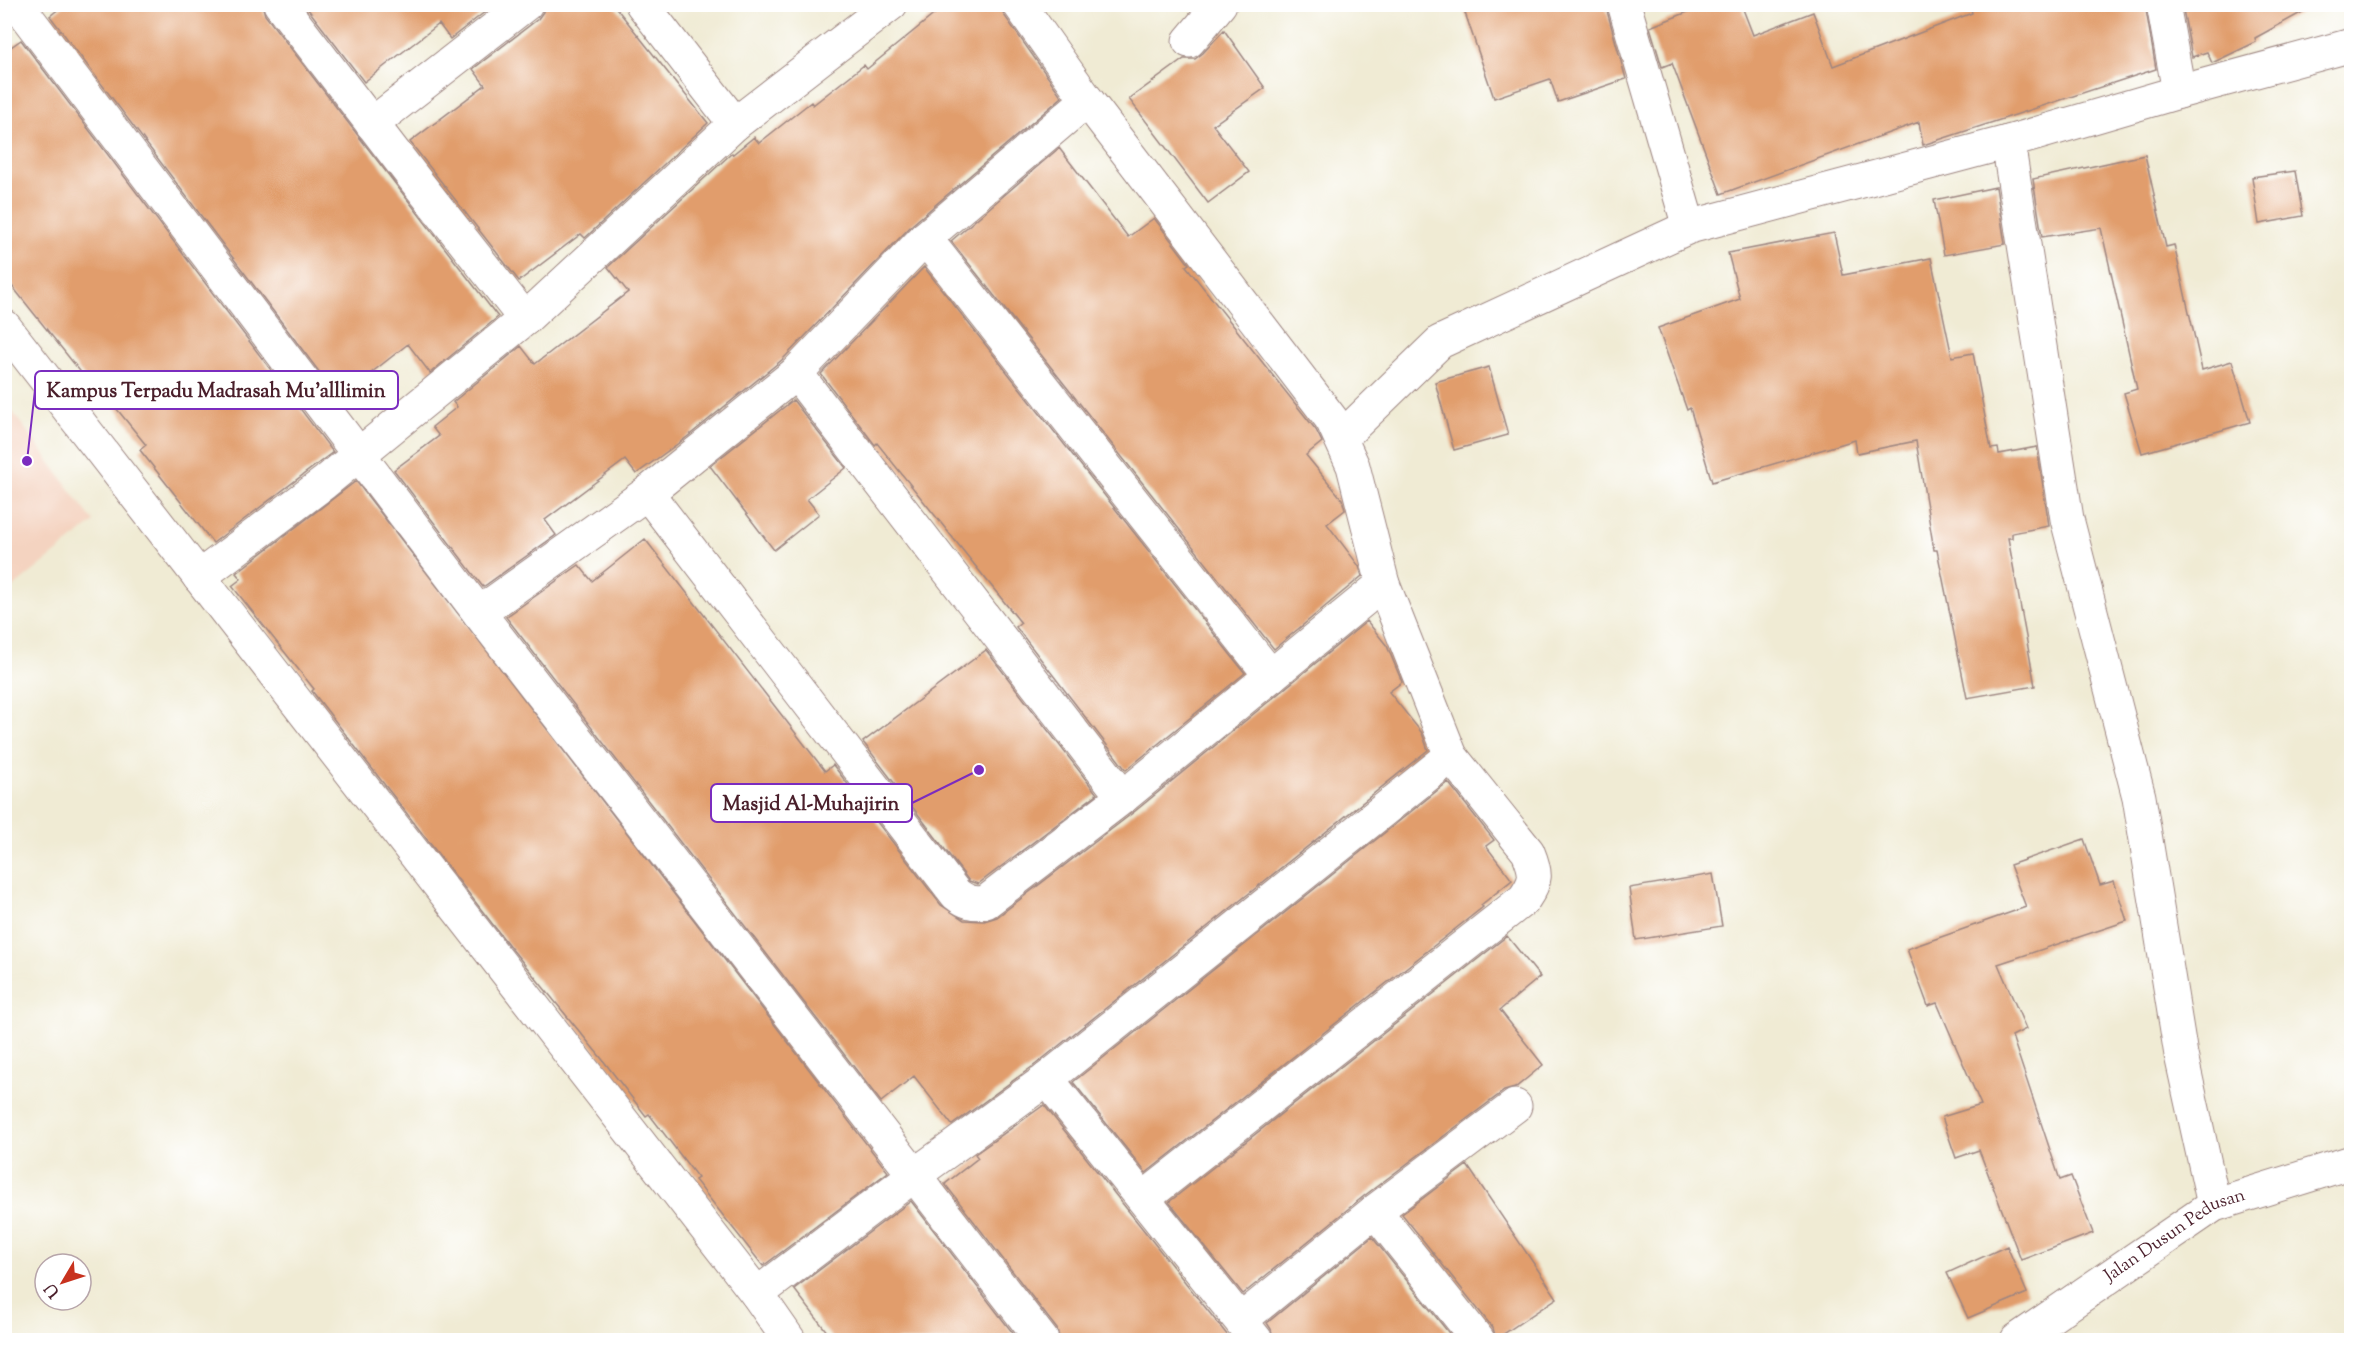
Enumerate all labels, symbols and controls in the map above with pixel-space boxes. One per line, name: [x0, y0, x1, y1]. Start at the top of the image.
callout: Kampus Terpadu Madrasah Mu'alllimin: [35, 371, 398, 409]
text: Kampus Terpadu Madrasah Mu'alllimin: [47, 378, 386, 407]
callout: Masjid Al-Muhajirin: [711, 784, 912, 822]
text: Masjid Al-Muhajirin: [723, 791, 900, 820]
street label: Jalan Dusun Pedusan: [2099, 1183, 2249, 1290]
north arrow: [33, 1252, 93, 1312]
text: U: [40, 1277, 66, 1302]

